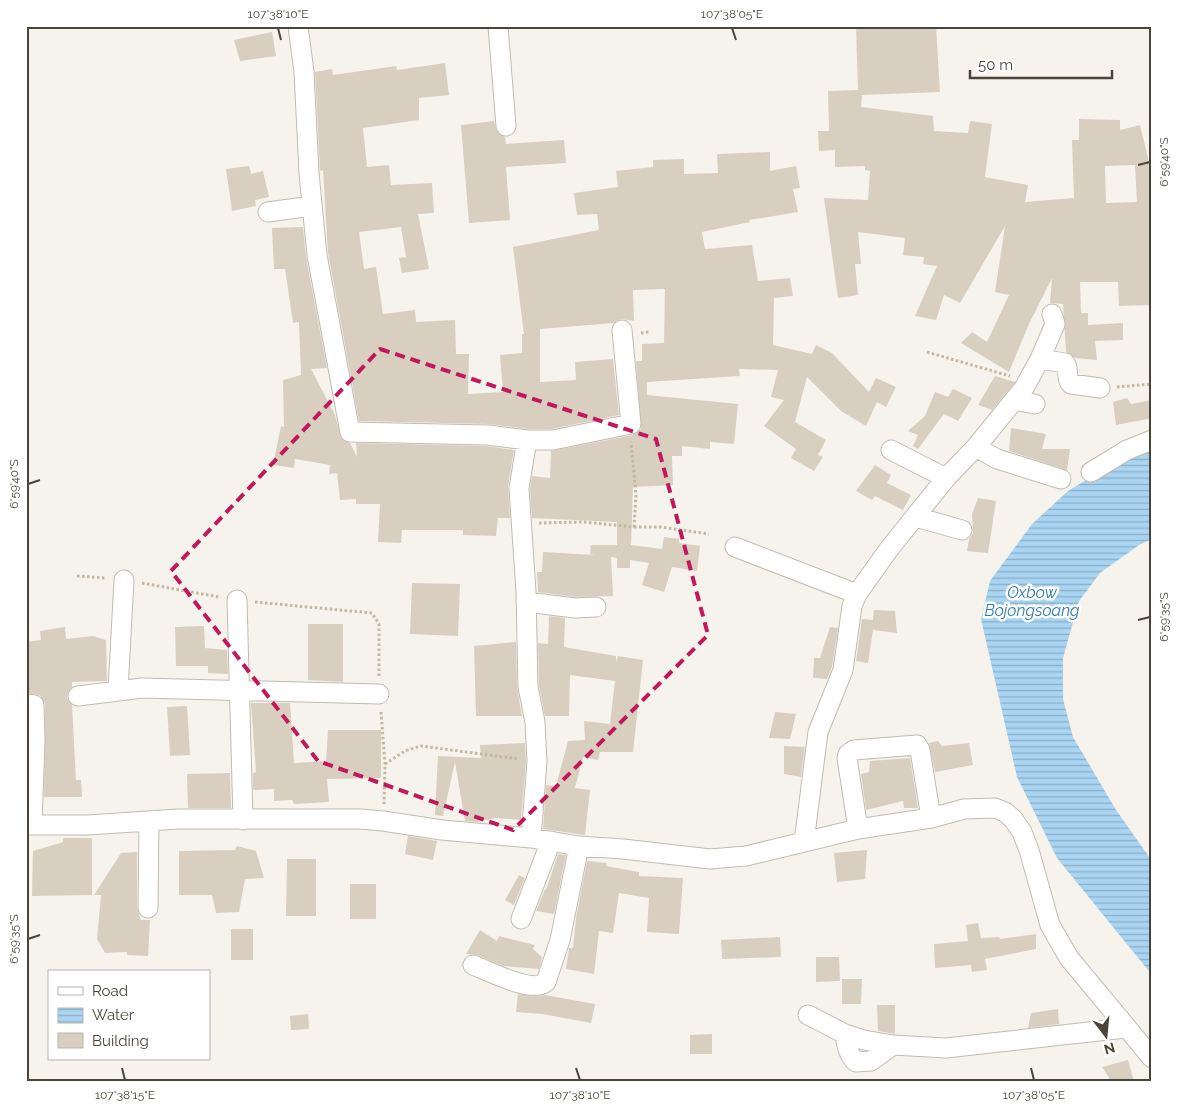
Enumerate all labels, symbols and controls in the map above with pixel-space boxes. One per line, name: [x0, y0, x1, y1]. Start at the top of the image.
text: 107°38'10"E: [248, 7, 308, 21]
text: 107°38'05"E: [701, 7, 763, 21]
scale bar: [970, 48, 1113, 80]
text: 50 m: [978, 56, 1013, 74]
text: 6°59'40"S: [1157, 137, 1171, 187]
text: 6°59'40"S: [7, 459, 21, 509]
water label: Oxbow Bojongsoang: [984, 583, 1080, 620]
text: 6°59'35"S: [1157, 592, 1171, 642]
text: 6°59'35"S: [7, 914, 21, 964]
legend: [48, 970, 210, 1060]
text: Road: [92, 982, 128, 1000]
text: Water: [92, 1006, 135, 1024]
north arrow: [1080, 1010, 1130, 1060]
text: Building: [92, 1032, 149, 1050]
text: N: [1102, 1039, 1117, 1058]
text: 107°38'15"E: [95, 1088, 155, 1102]
text: 107°38'10"E: [550, 1088, 610, 1102]
text: 107°38'05"E: [1003, 1088, 1065, 1102]

